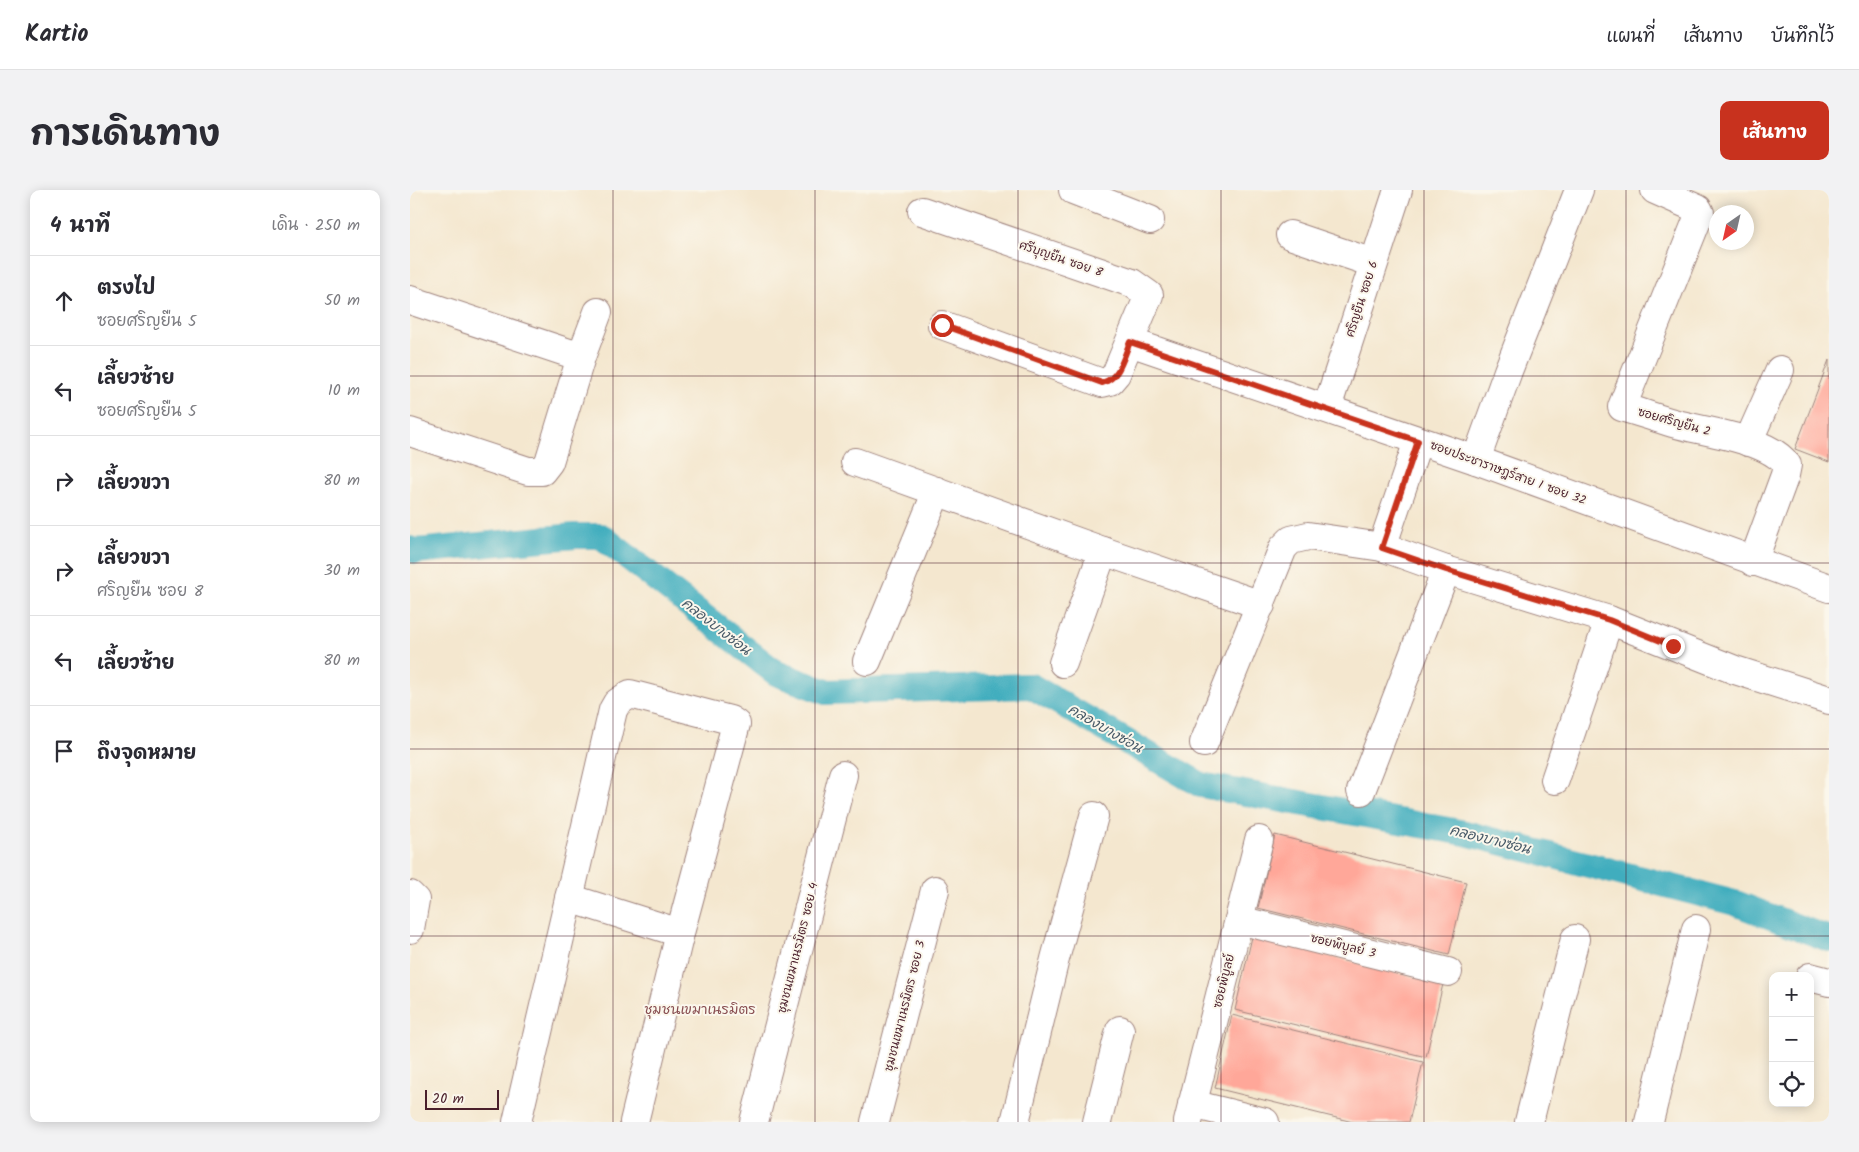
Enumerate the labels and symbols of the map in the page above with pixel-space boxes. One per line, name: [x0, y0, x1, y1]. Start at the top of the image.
north arrow: [1709, 205, 1754, 250]
street label: ศรีบุญยืน ซอย 8: [1017, 236, 1106, 282]
street label: ศริญยืน ซอย 6: [1341, 258, 1383, 340]
route start: [931, 314, 954, 337]
street label: ซอยศริญยืน 2: [1635, 402, 1713, 442]
street label: ซอยประชาราษฎร์สาย 1 ซอย 32: [1427, 436, 1589, 510]
water label: คลองบางซ่อน: [677, 593, 756, 661]
route end: [1662, 635, 1685, 658]
water label: คลองบางซ่อน: [1064, 699, 1147, 759]
water label: คลองบางซ่อน: [1447, 819, 1533, 861]
street label: ชุมชนเขมาเนรมิตร ซอย 4: [773, 880, 824, 1015]
street label: ซอยพิบูลย์ 3: [1308, 929, 1378, 963]
street label: ชุมชนเขมาเนรมิตร ซอย 3: [879, 938, 931, 1074]
street label: ซอยพิบูลย์: [1208, 952, 1240, 1010]
district label: ชุมชนเขมาเนรมิตร: [644, 999, 756, 1021]
scale bar: [425, 1087, 499, 1110]

